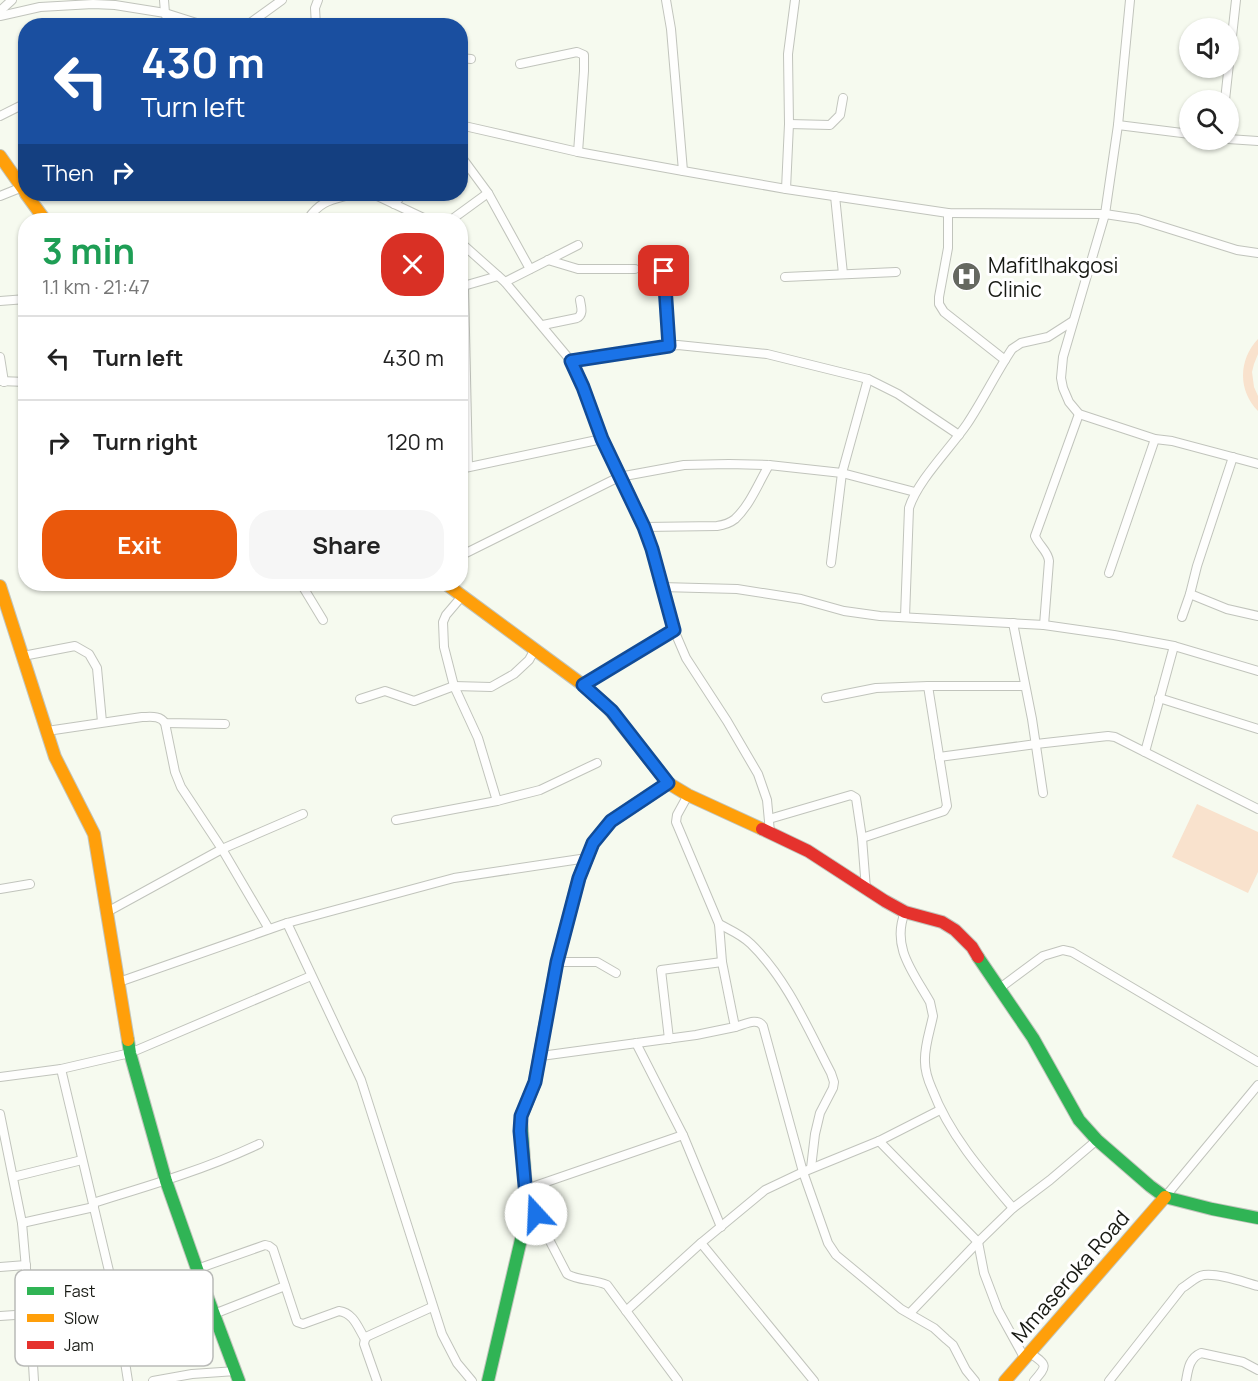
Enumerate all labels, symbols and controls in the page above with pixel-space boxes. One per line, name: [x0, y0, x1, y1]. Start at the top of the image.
map controls: [1179, 18, 1239, 150]
button: sound: [1179, 18, 1239, 78]
text: 430 m: [141, 33, 265, 91]
icon: left: [42, 42, 120, 120]
text: Turn left: [141, 88, 245, 125]
button: search: [1179, 90, 1239, 150]
icon: right: [106, 156, 139, 189]
text: Then: [42, 158, 94, 188]
text: 3 min: [42, 226, 135, 275]
button: close: [381, 233, 444, 296]
pin: [638, 245, 689, 296]
place label: Mafitlhakgosi Clinic: [988, 251, 1119, 303]
icon: arrive: [647, 254, 680, 287]
hospital icon: Mafitlhakgosi Clinic: [951, 261, 983, 293]
text: 1.1 km · 21:47: [42, 273, 150, 300]
icon: left: [42, 342, 75, 375]
text: Turn left: [93, 343, 183, 373]
text: 430 m: [382, 343, 444, 373]
icon: right: [42, 426, 75, 459]
text: Turn right: [93, 427, 198, 457]
text: 120 m: [386, 427, 444, 457]
button: Exit: [42, 510, 237, 579]
button: Share: [249, 510, 444, 579]
position arrow: [504, 1182, 568, 1246]
street label: Mmaseroka Road: [1005, 1204, 1135, 1348]
legend: [15, 1270, 213, 1366]
text: Fast: [64, 1280, 95, 1302]
text: Slow: [64, 1307, 99, 1329]
text: Jam: [64, 1334, 94, 1356]

